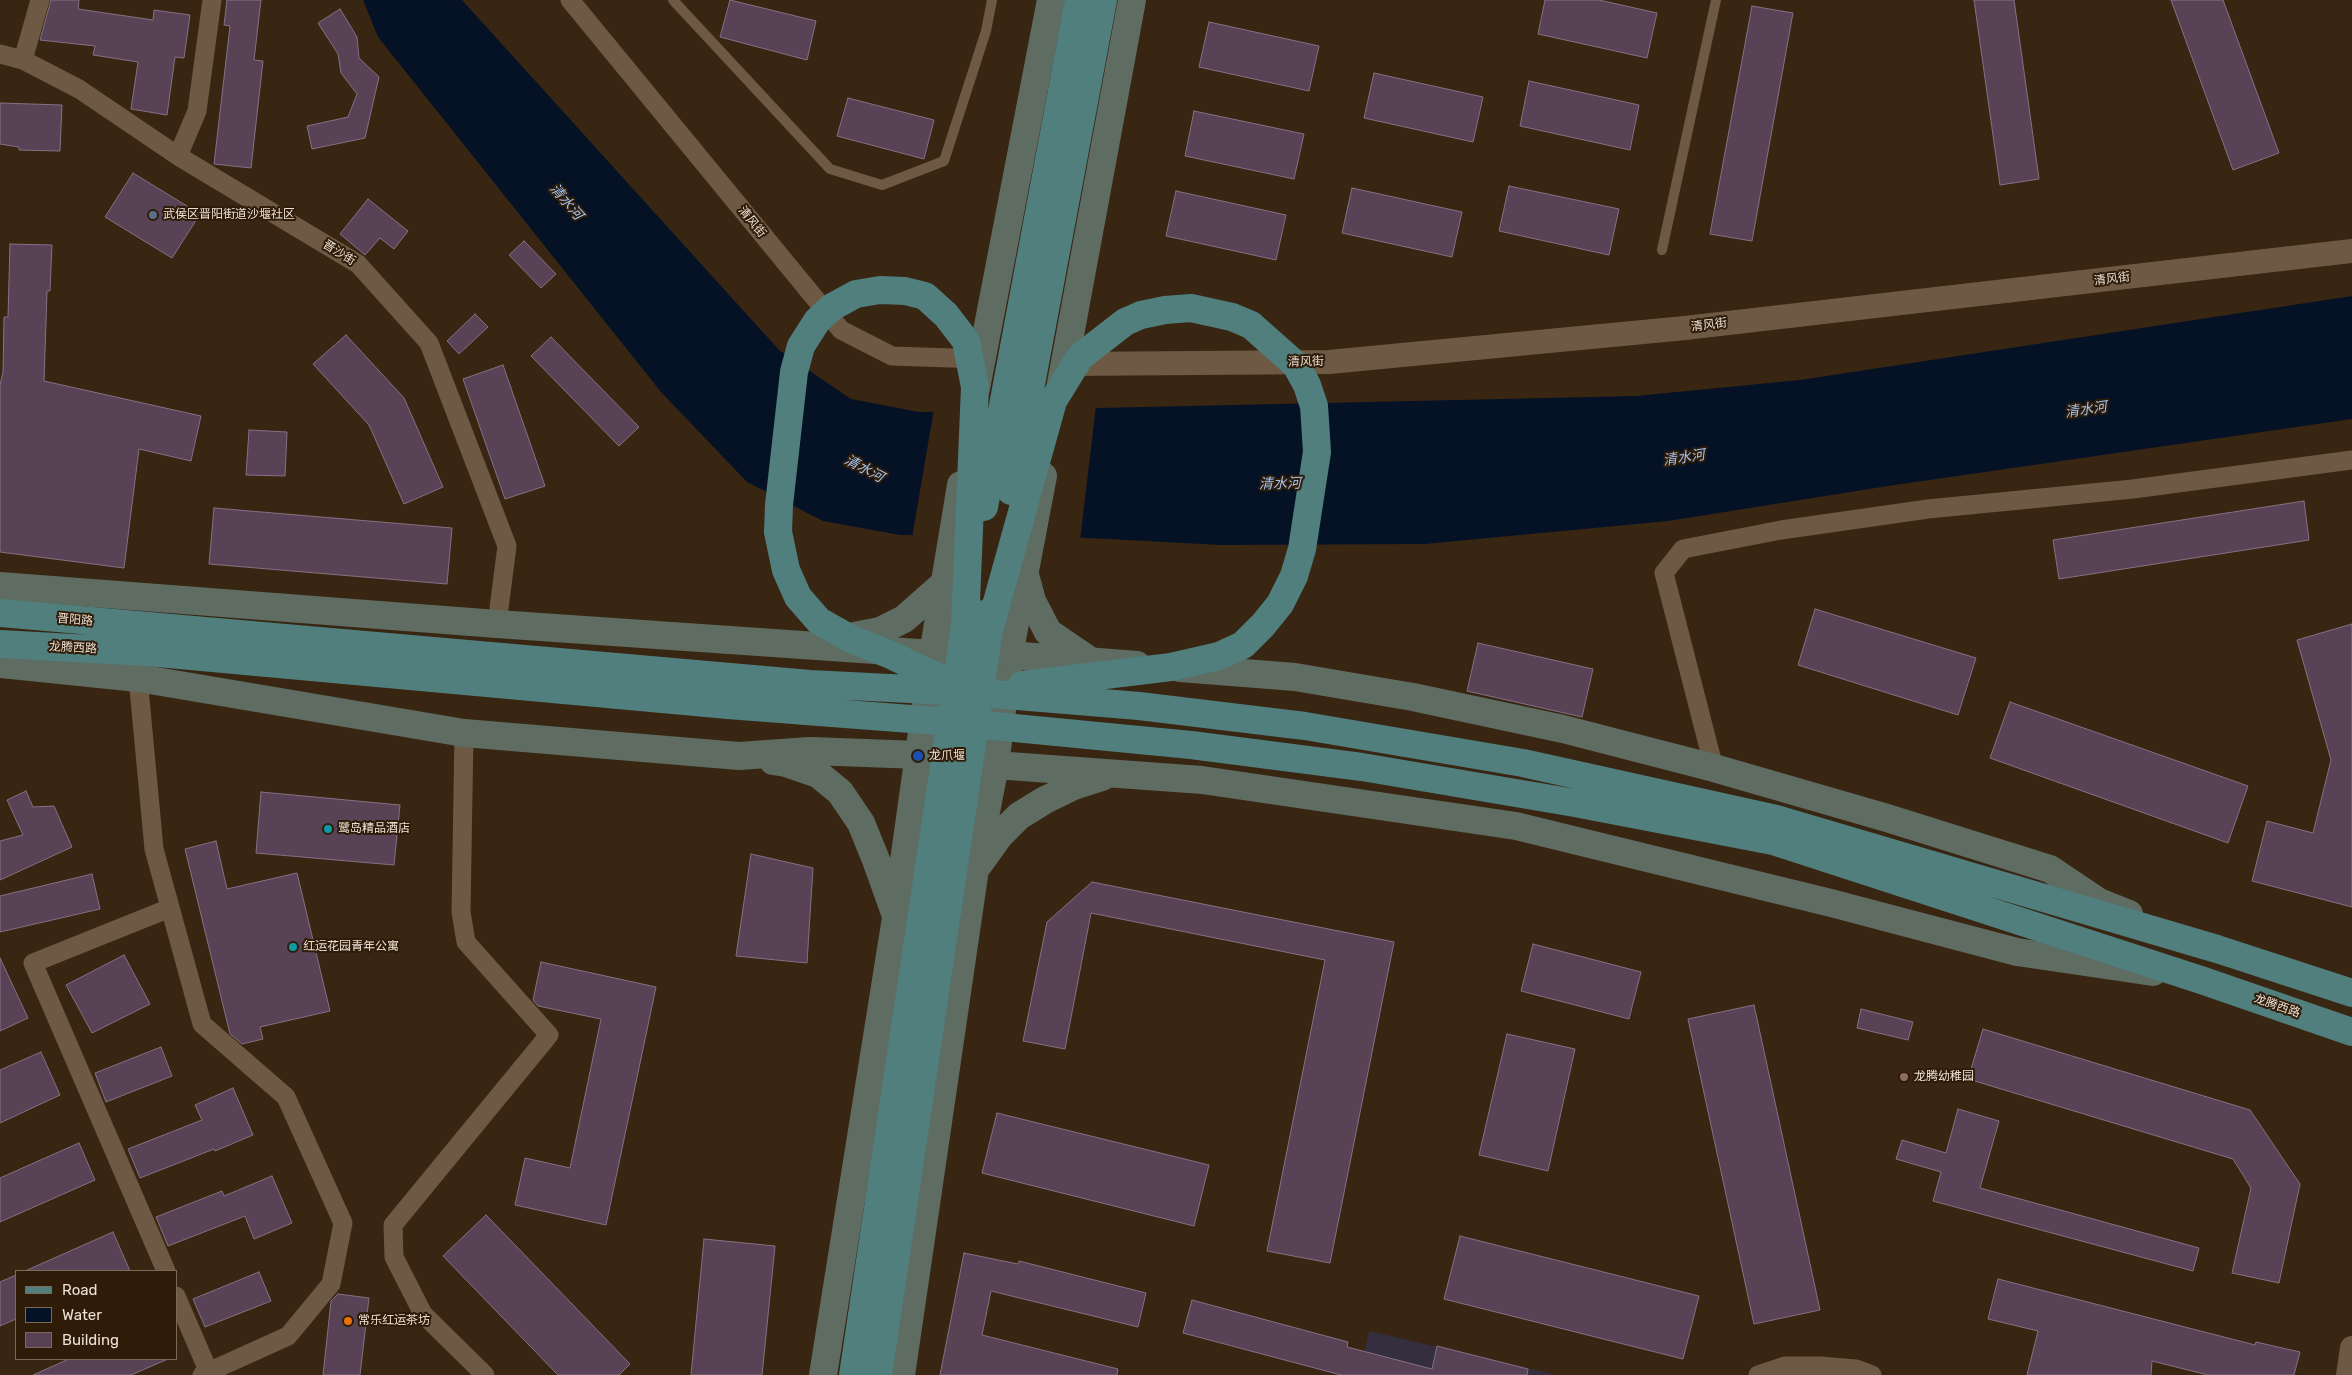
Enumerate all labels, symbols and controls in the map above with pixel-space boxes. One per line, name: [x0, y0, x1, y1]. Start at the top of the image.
water label: 清水河: [546, 181, 586, 223]
street label: 清风街: [735, 203, 769, 241]
place label: 武侯区晋阳街道沙堰社区: [163, 208, 295, 222]
marker: 武侯区晋阳街道沙堰社区: [147, 209, 159, 221]
street label: 晋沙街: [320, 237, 358, 269]
street label: 清风街: [2093, 270, 2131, 288]
street label: 清风街: [1690, 316, 1728, 334]
street label: 清风街: [1288, 354, 1324, 370]
water label: 清水河: [2064, 399, 2108, 421]
water label: 清水河: [1662, 447, 1706, 469]
water label: 清水河: [842, 452, 886, 486]
water label: 清水河: [1259, 475, 1301, 493]
street label: 晋阳路: [56, 611, 94, 629]
street label: 龙腾西路: [49, 640, 97, 656]
marker: 龙爪堰: [911, 749, 925, 763]
place label: 龙爪堰: [929, 749, 965, 763]
place label: 鹭岛精品酒店: [338, 822, 410, 836]
marker: 鹭岛精品酒店: [322, 823, 334, 835]
place label: 红运花园青年公寓: [303, 940, 399, 954]
marker: 红运花园青年公寓: [287, 941, 299, 953]
street label: 龙腾西路: [2252, 991, 2302, 1021]
place label: 龙腾幼稚园: [1914, 1070, 1974, 1084]
marker: 龙腾幼稚园: [1898, 1071, 1910, 1083]
legend: [15, 1270, 178, 1360]
text: Road: [62, 1281, 98, 1299]
text: Water: [62, 1306, 102, 1324]
place label: 常乐红运茶坊: [358, 1314, 430, 1328]
marker: 常乐红运茶坊: [342, 1315, 354, 1327]
text: Building: [62, 1331, 119, 1349]

